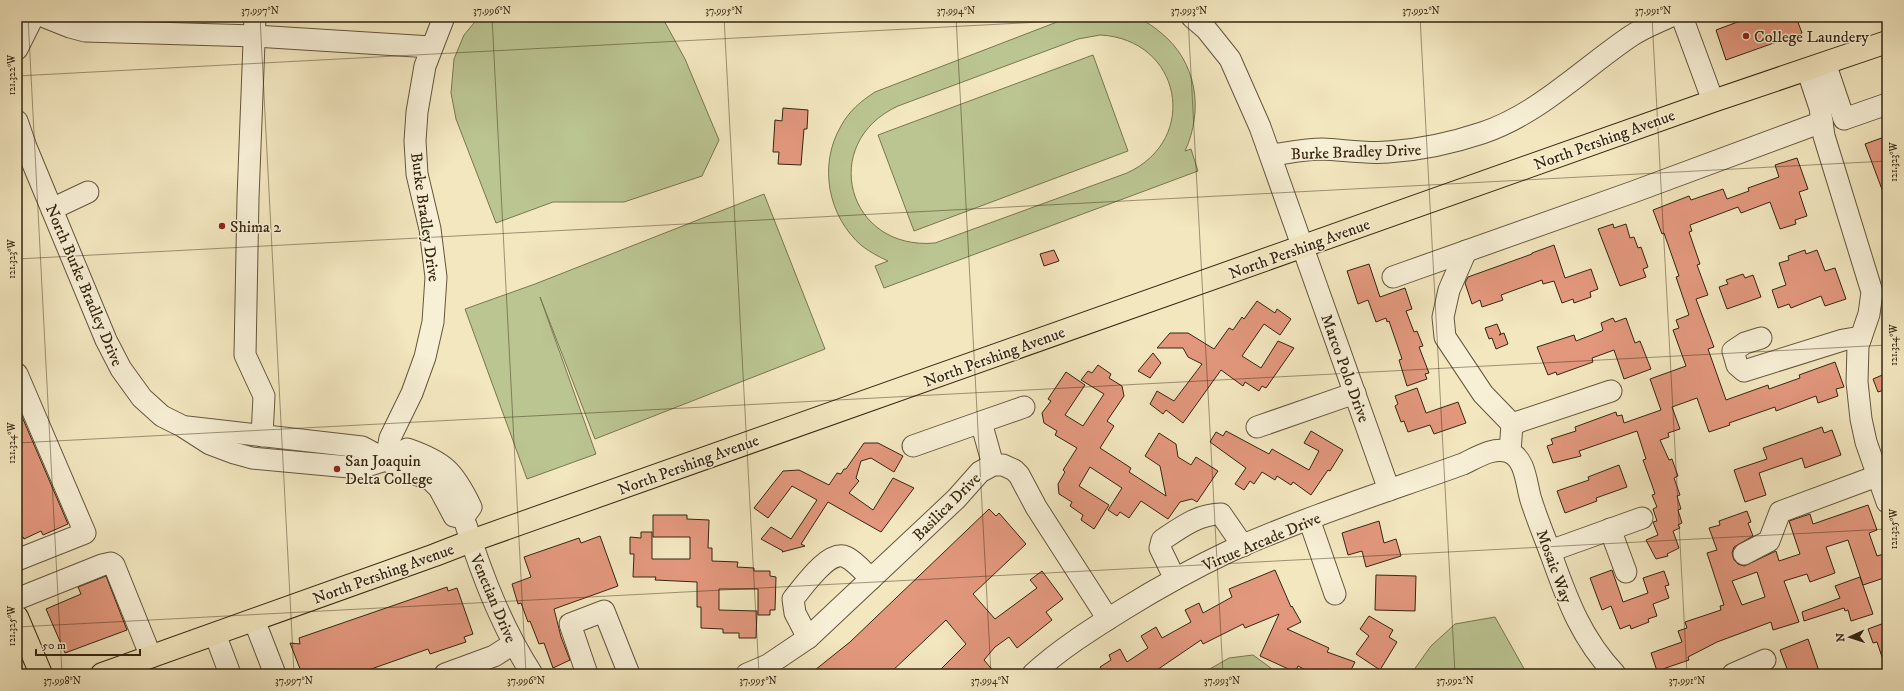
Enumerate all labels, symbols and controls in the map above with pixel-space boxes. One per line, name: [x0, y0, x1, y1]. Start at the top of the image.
text: 37.997°N: [241, 5, 279, 17]
text: 37.996°N: [473, 5, 511, 17]
text: 37.995°N: [705, 5, 743, 17]
text: 37.994°N: [937, 5, 975, 17]
text: 37.993°N: [1171, 5, 1207, 17]
text: 37.992°N: [1402, 5, 1440, 17]
text: 37.991°N: [1635, 5, 1671, 17]
place label: College Laundery: [1754, 27, 1869, 47]
marker: College Laundery: [1741, 31, 1751, 41]
text: 121.322°W: [6, 54, 18, 95]
street label: North Pershing Avenue: [1531, 105, 1678, 175]
street label: Burke Bradley Drive: [1291, 140, 1422, 164]
text: 121.323°W: [1888, 141, 1900, 182]
street label: Burke Bradley Drive: [406, 151, 444, 283]
street label: North Burke Bradley Drive: [41, 201, 127, 370]
street label: North Pershing Avenue: [1226, 214, 1373, 284]
place label: Shima 2: [230, 217, 281, 237]
marker: Shima 2: [217, 221, 227, 231]
text: 121.323°W: [6, 238, 18, 279]
street label: Marco Polo Drive: [1316, 311, 1374, 426]
street label: North Pershing Avenue: [921, 322, 1068, 392]
text: 121.324°W: [1888, 323, 1900, 366]
text: 121.324°W: [6, 421, 18, 464]
street label: North Pershing Avenue: [615, 430, 762, 500]
place label: San Joaquin Delta College: [345, 451, 433, 489]
marker: San Joaquin Delta College: [332, 464, 342, 474]
street label: Basilica Drive: [909, 468, 985, 545]
street label: Virtue Arcade Drive: [1198, 508, 1324, 576]
text: 121.325°W: [1888, 508, 1900, 549]
street label: Mosaic Way: [1532, 527, 1577, 606]
street label: North Pershing Avenue: [310, 539, 457, 609]
street label: Venetian Drive: [465, 550, 521, 646]
text: 121.325°W: [6, 605, 18, 646]
north arrow: [1830, 617, 1870, 657]
scale bar: [36, 631, 140, 657]
text: N: [1834, 633, 1848, 642]
text: 50 m: [42, 638, 66, 653]
text: 37.998°N: [43, 675, 81, 687]
text: 37.997°N: [275, 675, 313, 687]
text: 37.996°N: [507, 675, 545, 687]
text: 37.995°N: [739, 675, 777, 687]
text: 37.994°N: [971, 675, 1009, 687]
text: 37.993°N: [1204, 675, 1240, 687]
text: 37.992°N: [1436, 675, 1474, 687]
text: 37.991°N: [1669, 675, 1705, 687]

